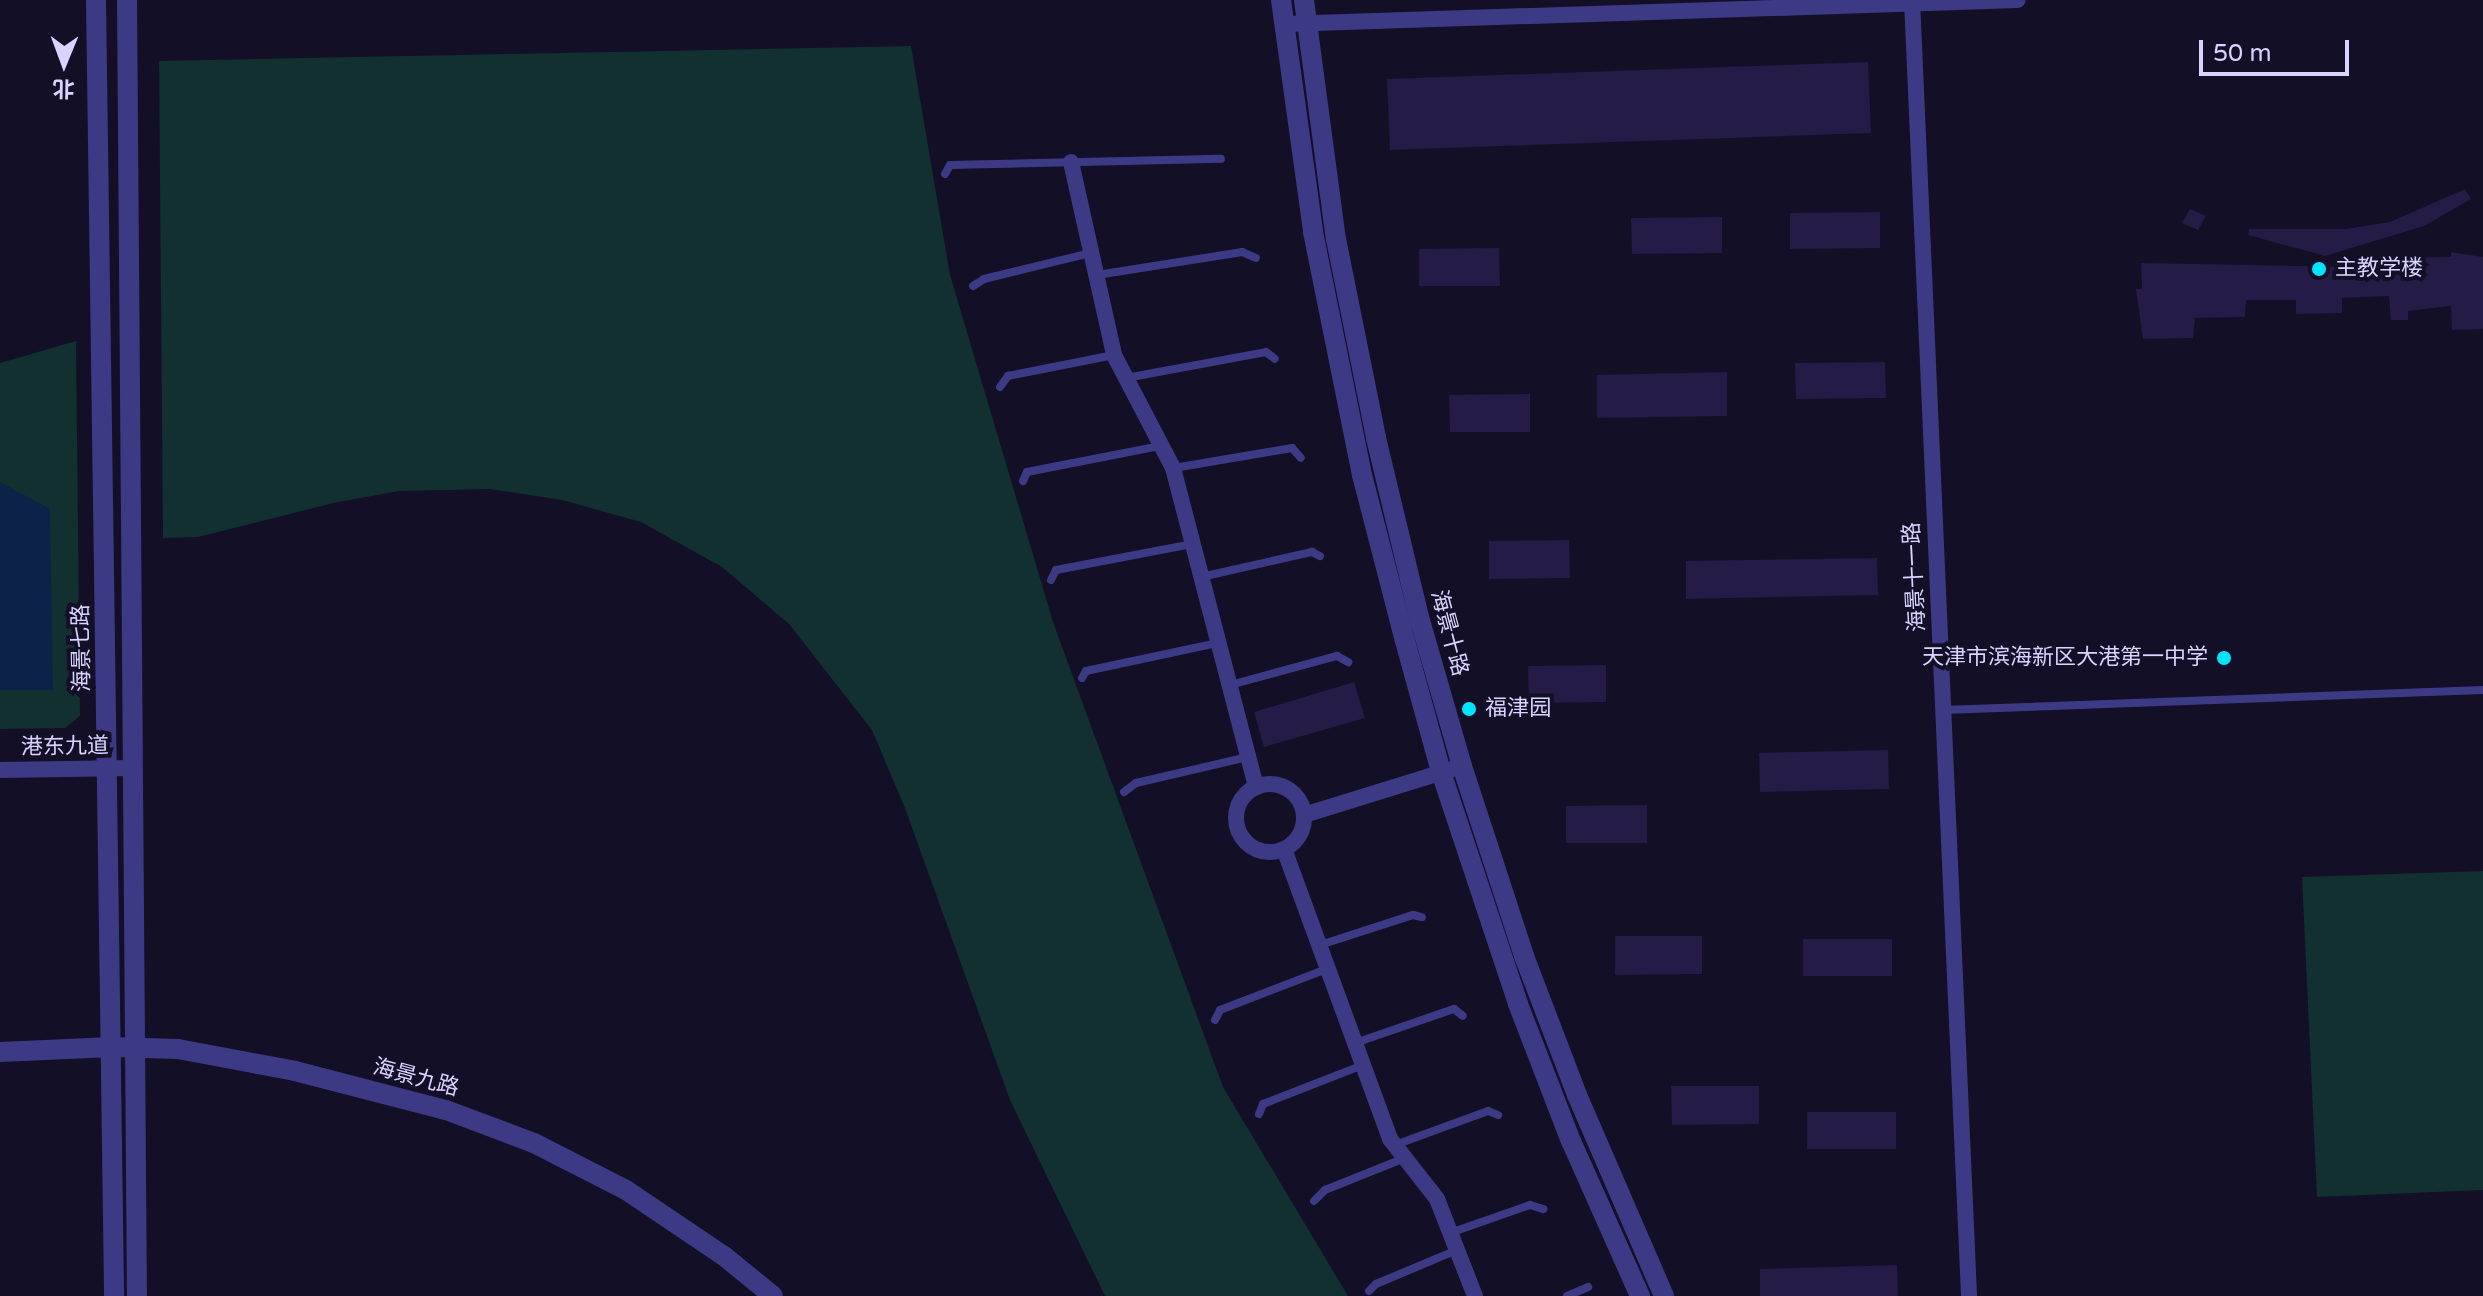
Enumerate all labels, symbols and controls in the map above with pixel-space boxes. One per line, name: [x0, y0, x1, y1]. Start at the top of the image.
north arrow: [24, 24, 104, 104]
scale bar: [2203, 24, 2353, 74]
text: 50 m: [2213, 39, 2271, 68]
text: 北: [52, 75, 75, 101]
place label: 主教学楼: [2335, 256, 2423, 282]
marker: 主教学楼: [2310, 260, 2328, 278]
street label: 海景十一路: [1899, 521, 1931, 633]
street label: 海景十路: [1425, 587, 1473, 679]
street label: 海景七路: [68, 604, 96, 692]
place label: 天津市滨海新区大港第一中学: [1922, 645, 2208, 671]
marker: 天津市滨海新区大港第一中学: [2215, 649, 2233, 667]
place label: 福津园: [1485, 696, 1551, 722]
marker: 福津园: [1460, 700, 1478, 718]
street label: 港东九道: [21, 733, 109, 761]
street label: 海景九路: [370, 1054, 462, 1102]

